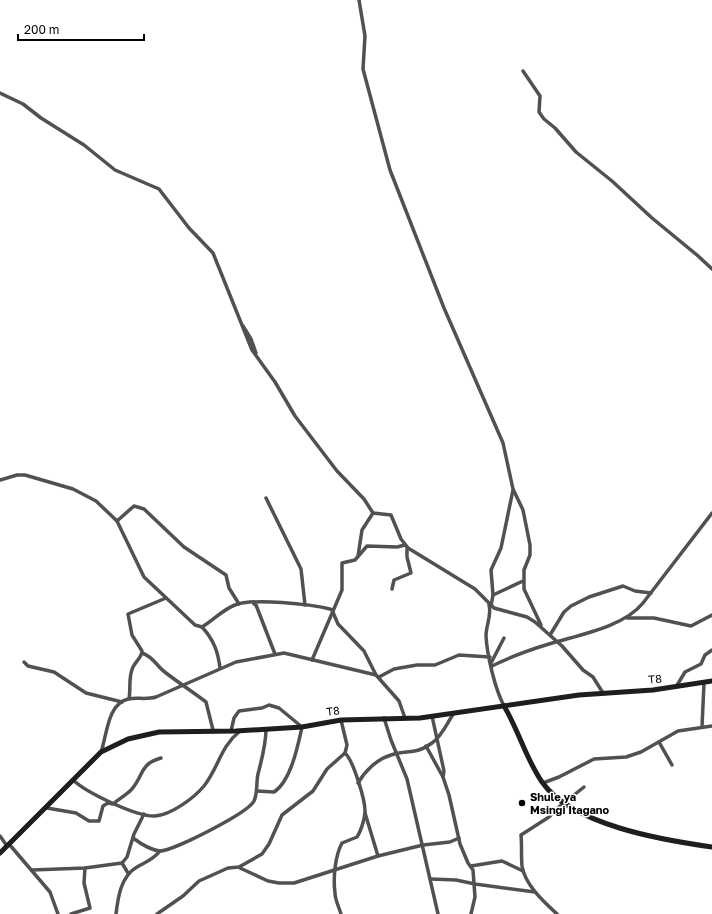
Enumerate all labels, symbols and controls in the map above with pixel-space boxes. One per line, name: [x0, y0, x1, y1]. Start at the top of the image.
scale bar: [18, 16, 144, 42]
text: 200 m: [24, 22, 59, 37]
street label: T8: [648, 671, 663, 686]
street label: T8: [325, 703, 341, 718]
place label: Shule ya Msingi Itagano: [530, 790, 609, 816]
marker: Shule ya Msingi Itagano: [517, 798, 527, 808]

